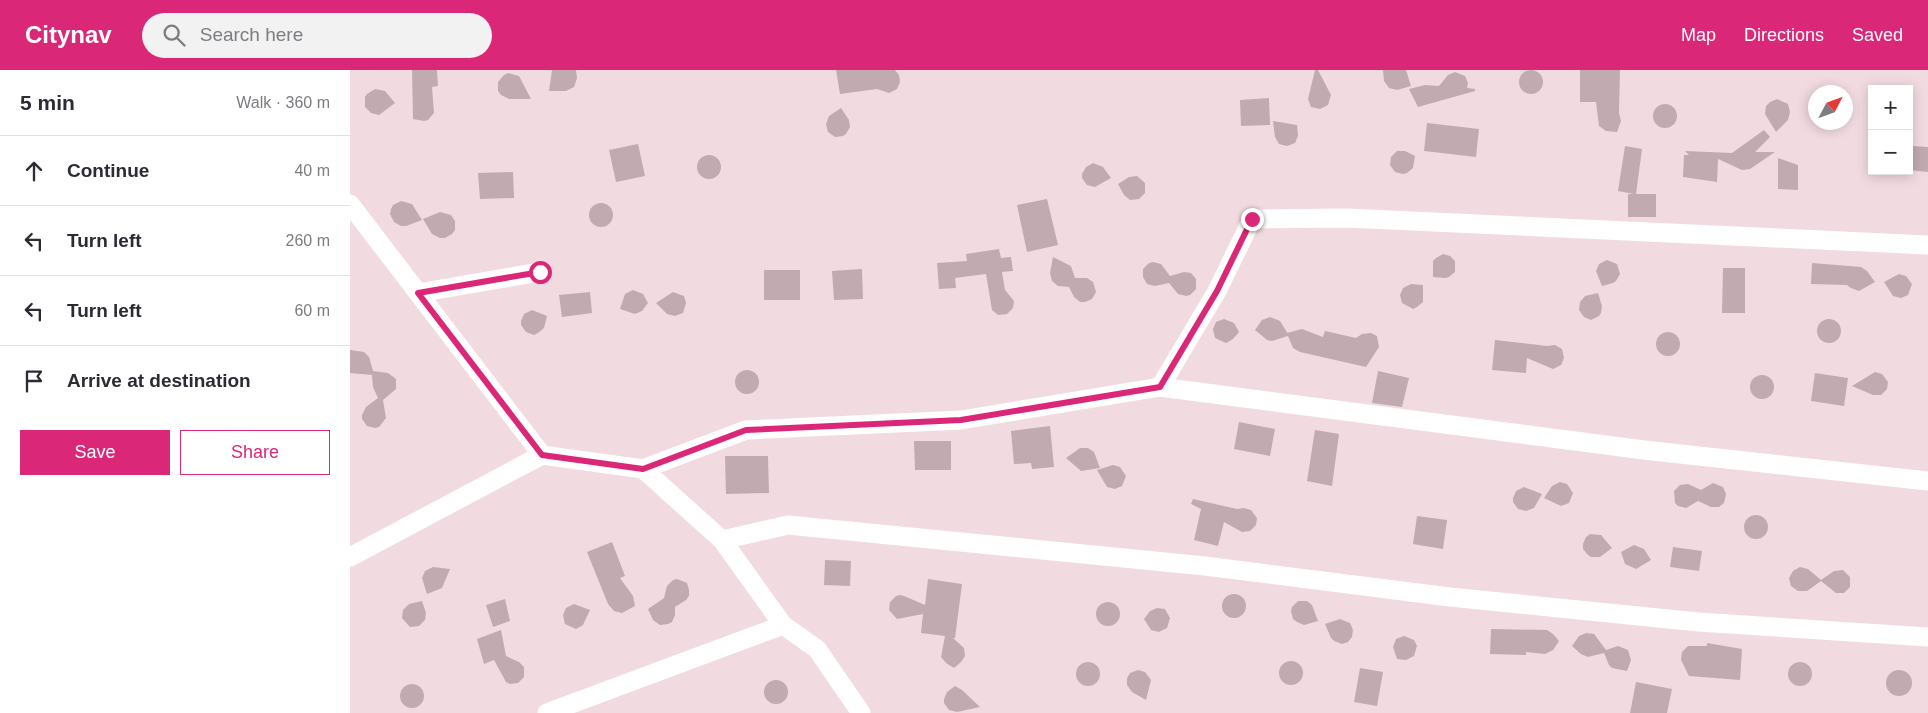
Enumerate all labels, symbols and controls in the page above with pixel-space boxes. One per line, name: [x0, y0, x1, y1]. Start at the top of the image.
search box: [142, 13, 492, 58]
text: Citynav: [25, 21, 112, 48]
icon: search: [160, 21, 188, 49]
text: Search here: [200, 24, 303, 45]
text: Map: [1681, 25, 1716, 45]
text: Directions: [1744, 25, 1824, 45]
text: Saved: [1852, 25, 1903, 45]
north arrow: [1808, 85, 1853, 130]
map controls: [1868, 85, 1913, 175]
button: +: [1868, 85, 1913, 130]
text: 5 min: [20, 91, 75, 114]
text: Walk · 360 m: [236, 94, 330, 111]
button: −: [1868, 130, 1913, 175]
icon: ahead: [20, 157, 48, 185]
text: Continue: [67, 160, 149, 181]
text: 40 m: [294, 162, 330, 179]
route end: [1241, 208, 1264, 231]
icon: left: [20, 227, 48, 255]
text: Turn left: [67, 230, 142, 251]
text: 260 m: [286, 232, 330, 249]
route start: [529, 261, 552, 284]
icon: left: [20, 297, 48, 325]
text: Turn left: [67, 300, 142, 321]
text: 60 m: [294, 302, 330, 319]
icon: arrive: [20, 367, 48, 395]
text: Arrive at destination: [67, 370, 251, 391]
button: Save: [20, 430, 170, 475]
button: Share: [180, 430, 330, 475]

